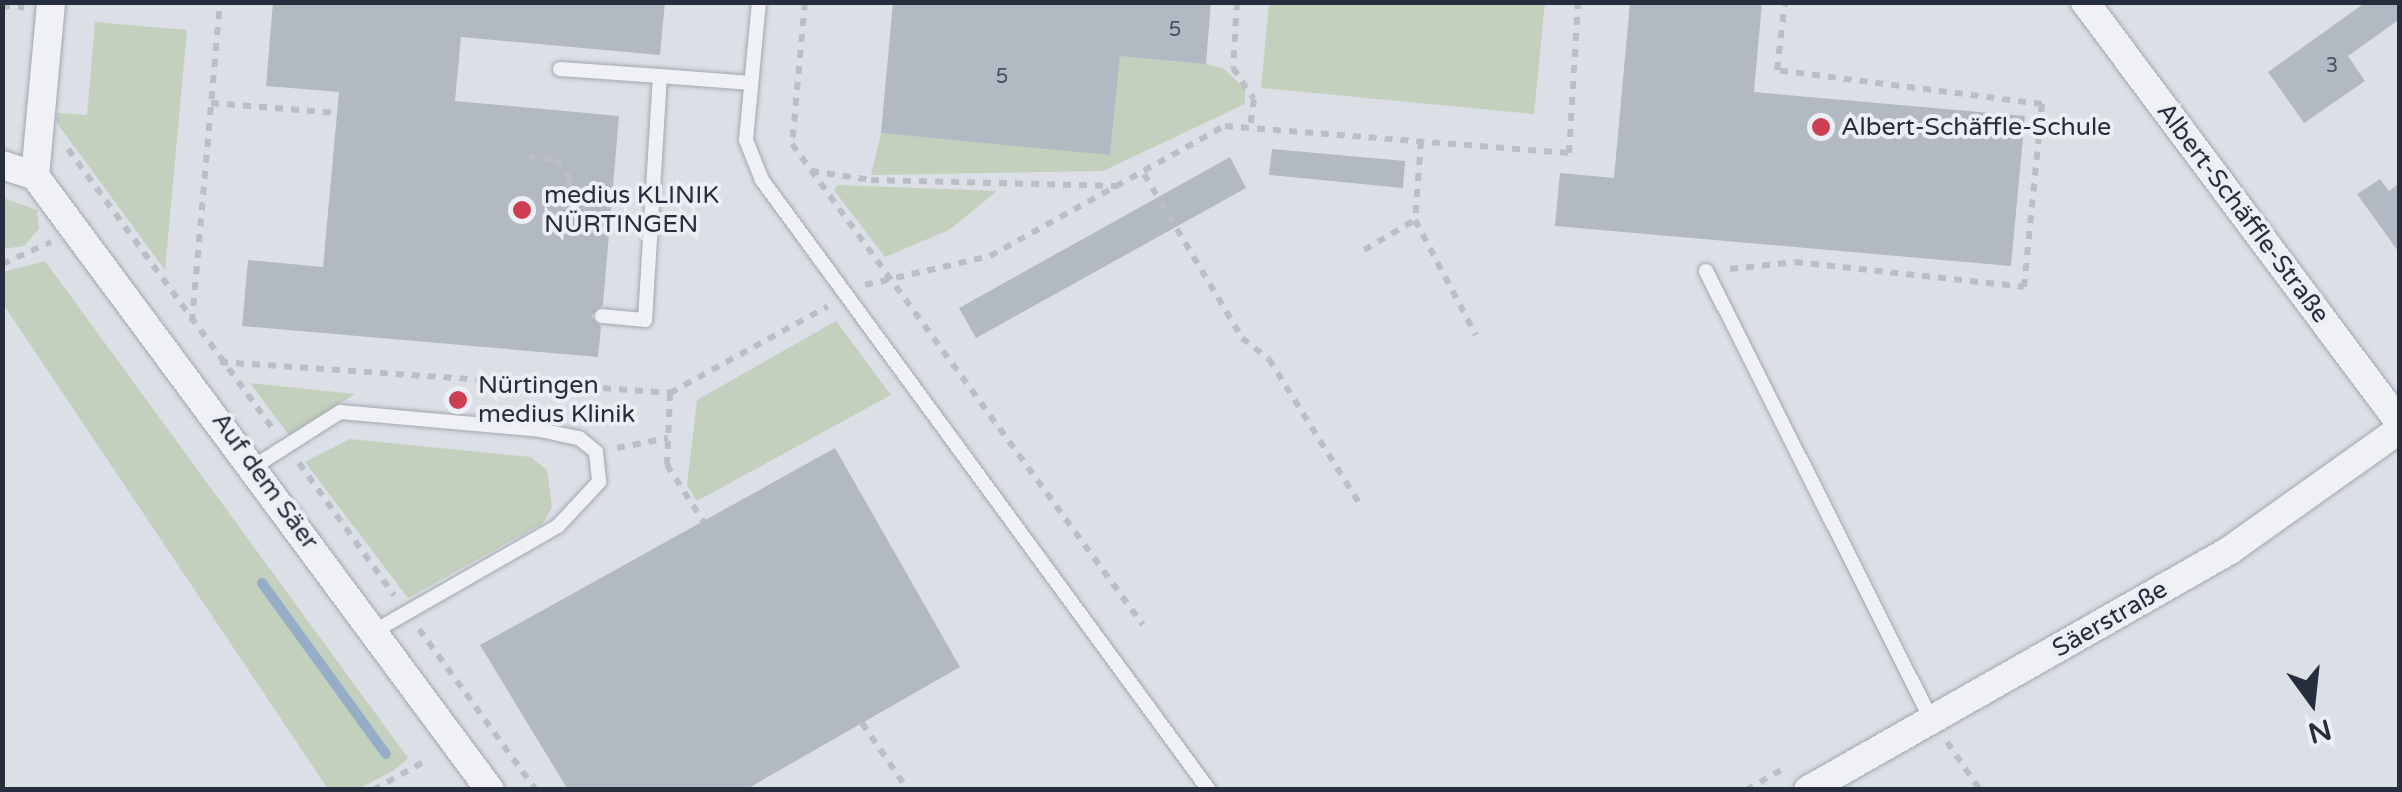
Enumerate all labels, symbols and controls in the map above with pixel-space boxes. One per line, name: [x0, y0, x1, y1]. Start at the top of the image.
house number: 5: [1169, 18, 1181, 42]
house number: 3: [2326, 54, 2338, 78]
house number: 5: [996, 65, 1008, 89]
street label: Albert-Schäffle-Straße: [2150, 97, 2336, 329]
place label: Albert-Schäffle-Schule: [1841, 112, 2111, 142]
marker: Albert-Schäffle-Schule: [1810, 116, 1832, 138]
place label: medius KLINIK NÜRTINGEN: [544, 181, 719, 240]
marker: medius KLINIK NÜRTINGEN: [509, 197, 535, 223]
place label: Nürtingen medius Klinik: [478, 371, 635, 430]
marker: Nürtingen medius Klinik: [447, 389, 469, 411]
street label: Auf dem Säer: [205, 407, 325, 555]
street label: Säerstraße: [2047, 574, 2173, 664]
north arrow: [2262, 652, 2362, 752]
text: N: [2305, 712, 2335, 750]

